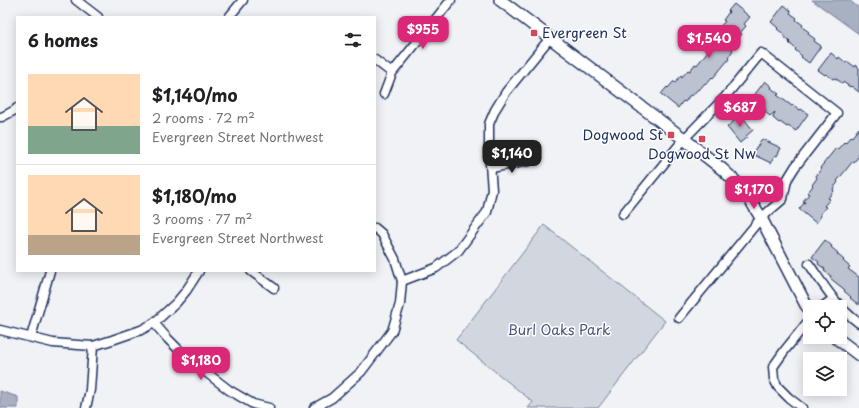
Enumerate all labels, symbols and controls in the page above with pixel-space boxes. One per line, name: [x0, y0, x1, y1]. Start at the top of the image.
pin: $955: [399, 16, 447, 50]
text: $955: [407, 19, 439, 38]
place label: Evergreen St: [542, 22, 627, 43]
pin: $1,540: [676, 25, 742, 59]
text: 6 homes: [28, 27, 98, 53]
marker: Evergreen St: [529, 28, 539, 38]
text: $1,540: [687, 28, 731, 47]
icon: filters: [342, 29, 364, 51]
text: $1,140/mo: [152, 82, 237, 108]
icon: home: [60, 90, 108, 138]
pin: $687: [716, 94, 764, 128]
text: $687: [724, 97, 756, 116]
text: 2 rooms · 72 m²: [152, 108, 255, 127]
place label: Dogwood St: [583, 124, 663, 145]
text: Evergreen Street Northwest: [152, 127, 323, 146]
marker: Dogwood St: [666, 130, 676, 140]
marker: Dogwood St Nw: [697, 134, 707, 144]
pin: $1,140: [479, 140, 545, 174]
text: $1,140: [492, 143, 532, 162]
place label: Dogwood St Nw: [648, 143, 756, 164]
pin: $1,170: [721, 176, 787, 210]
text: $1,170: [734, 179, 774, 198]
text: $1,180/mo: [152, 183, 236, 209]
icon: home: [60, 191, 108, 239]
text: 3 rooms · 77 m²: [152, 209, 253, 228]
text: Evergreen Street Northwest: [152, 228, 323, 247]
map controls: [803, 300, 847, 396]
button: locate: [803, 300, 847, 344]
park label: Burl Oaks Park: [507, 319, 611, 340]
pin: $1,180: [168, 347, 234, 381]
text: $1,180: [181, 350, 221, 369]
button: layers: [803, 352, 847, 396]

